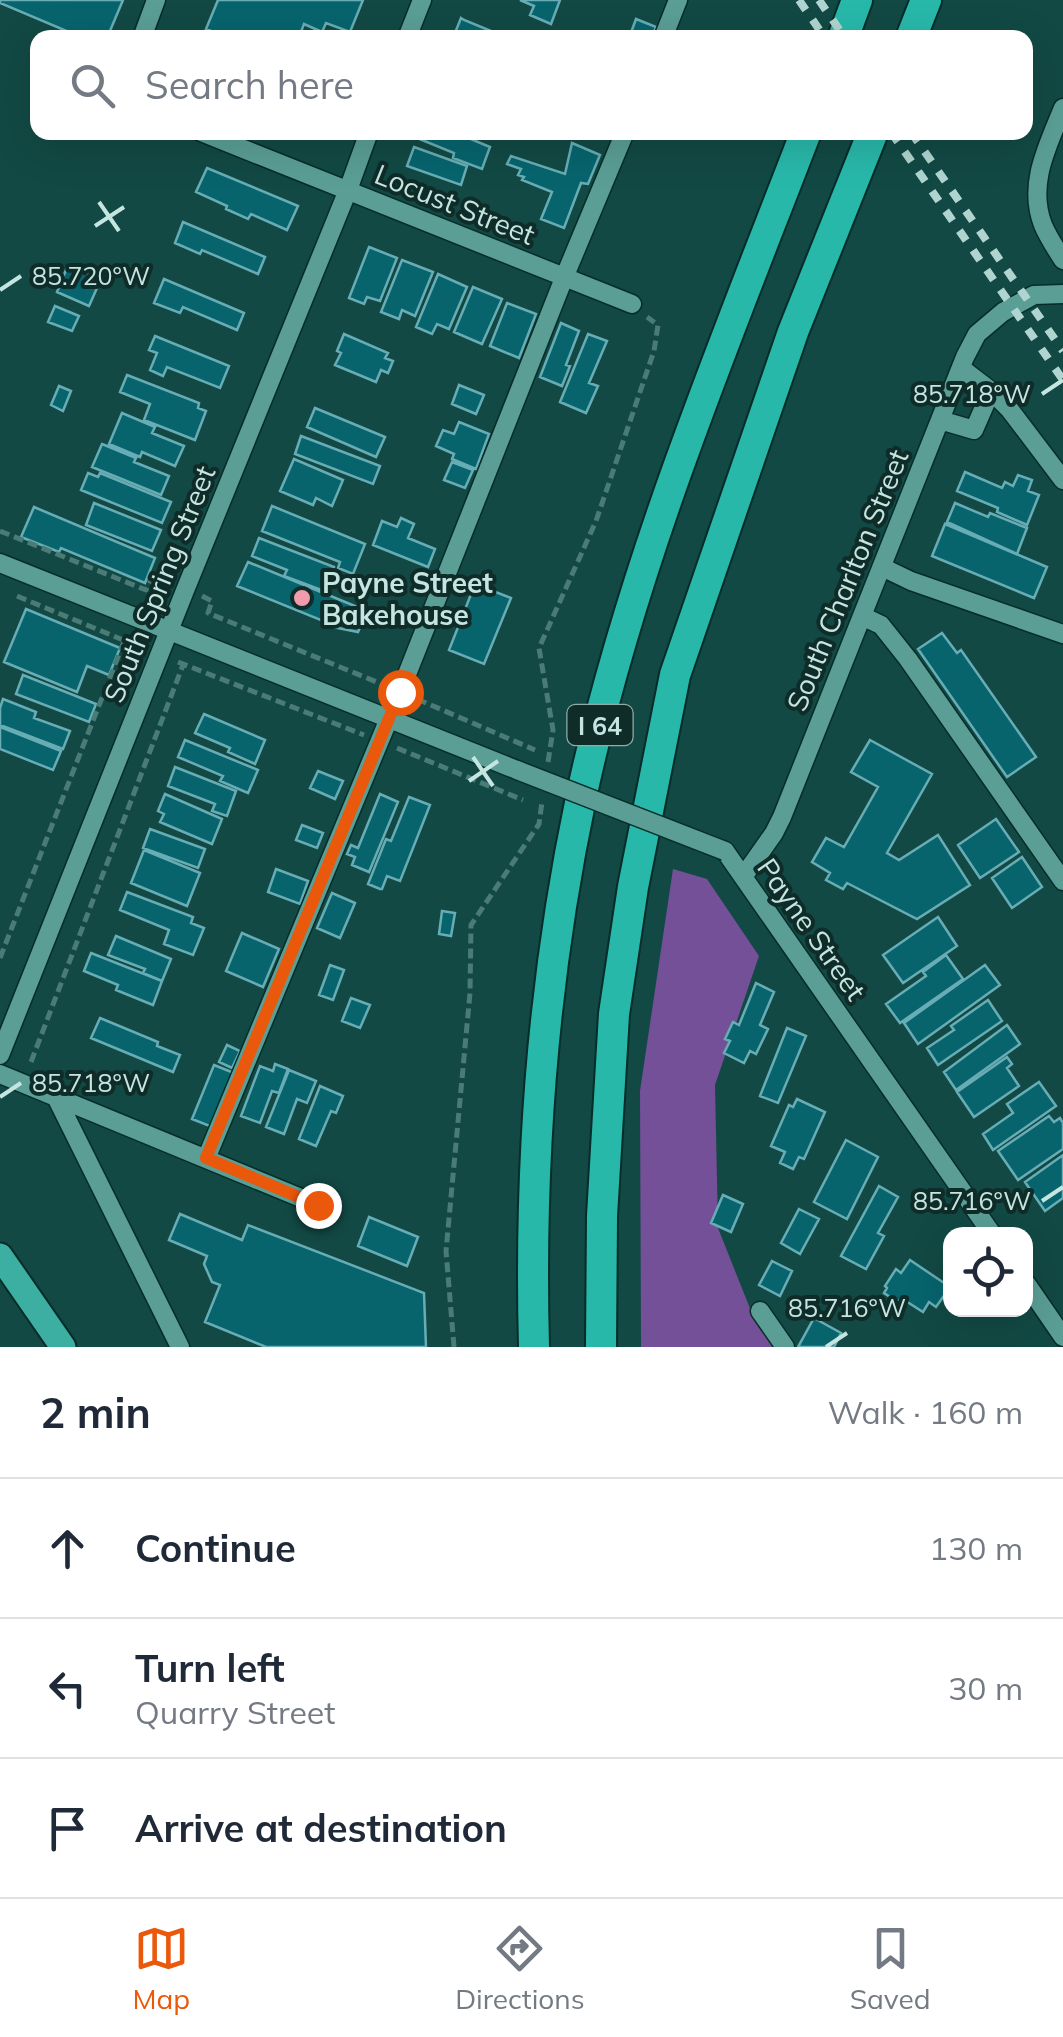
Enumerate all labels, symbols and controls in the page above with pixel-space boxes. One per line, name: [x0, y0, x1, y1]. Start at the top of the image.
search box: [30, 30, 1033, 140]
icon: search: [65, 58, 120, 113]
text: Search here: [145, 61, 354, 109]
street label: Locust Street: [370, 156, 540, 252]
text: 85.720°W: [32, 260, 150, 291]
text: 85.718°W: [913, 378, 1031, 409]
street label: South Charlton Street: [778, 444, 916, 716]
street label: South Spring Street: [96, 460, 223, 707]
place label: Payne Street Bakehouse: [322, 565, 493, 632]
marker: Payne Street Bakehouse: [291, 587, 313, 609]
route start: [378, 670, 424, 716]
road number: I 64: [568, 705, 632, 745]
street label: Payne Street: [750, 851, 874, 1007]
text: 85.718°W: [32, 1067, 150, 1098]
route end: [296, 1183, 342, 1229]
text: 85.716°W: [913, 1185, 1031, 1216]
map controls: [943, 1227, 1033, 1317]
button: locate: [943, 1227, 1033, 1317]
text: 85.716°W: [788, 1292, 906, 1323]
text: 2 min: [40, 1386, 151, 1439]
text: Walk · 160 m: [828, 1392, 1023, 1432]
icon: ahead: [40, 1521, 95, 1576]
text: Continue: [135, 1524, 296, 1572]
text: 130 m: [929, 1528, 1023, 1568]
text: Turn left: [135, 1644, 285, 1692]
icon: left: [40, 1661, 95, 1716]
text: 30 m: [948, 1668, 1023, 1708]
text: Quarry Street: [135, 1692, 335, 1732]
icon: arrive: [40, 1801, 95, 1856]
text: Arrive at destination: [135, 1804, 507, 1852]
tab: Map: [133, 1921, 190, 2016]
tab: Directions: [455, 1921, 585, 2016]
tab: Saved: [850, 1921, 930, 2016]

